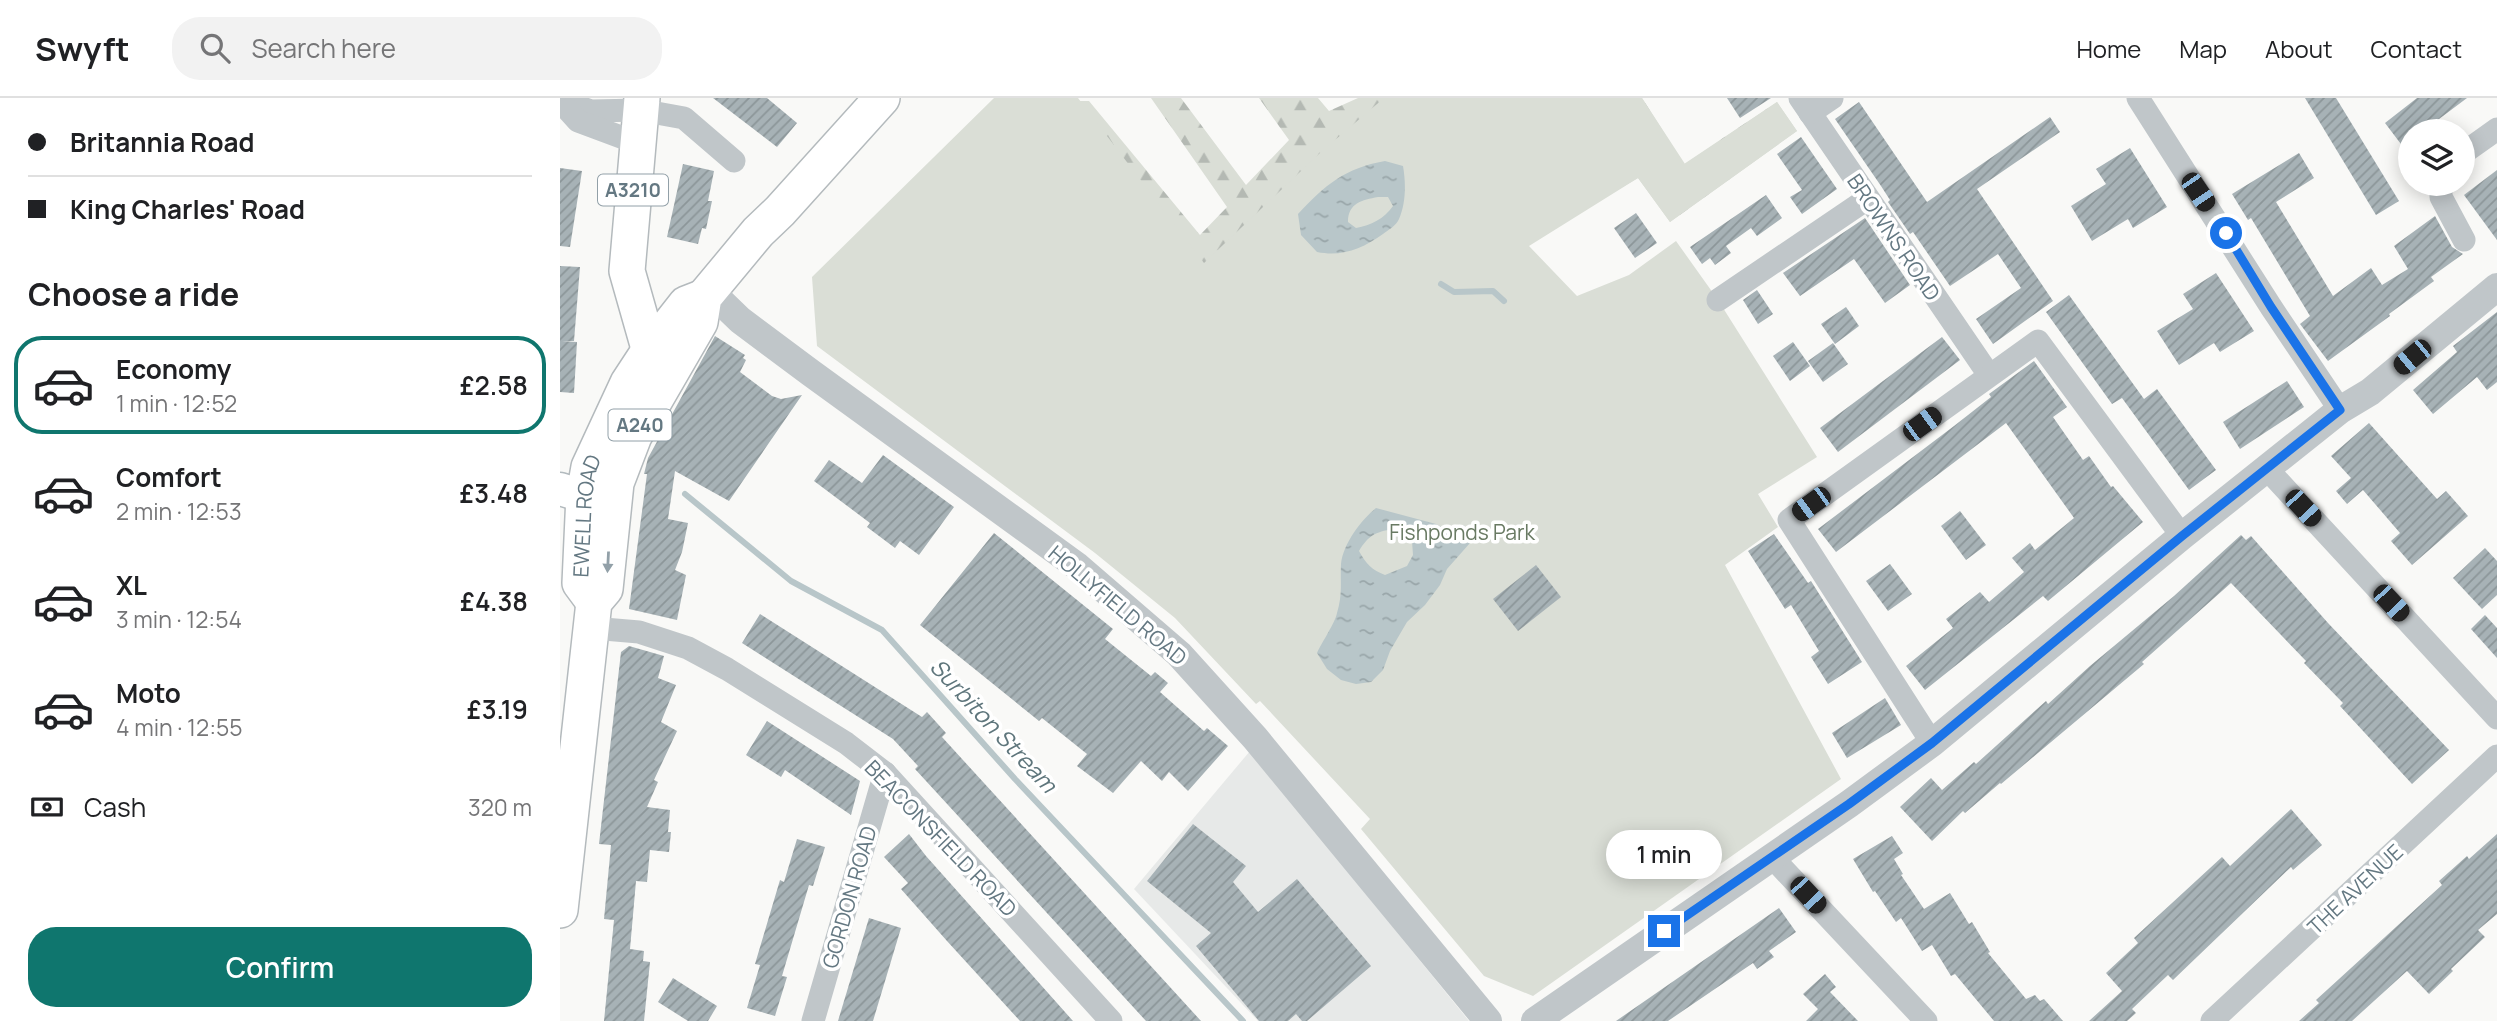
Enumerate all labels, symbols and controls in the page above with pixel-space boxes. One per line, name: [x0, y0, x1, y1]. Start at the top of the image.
search box: [172, 17, 662, 80]
text: Swyft: [35, 26, 130, 71]
icon: search: [196, 29, 234, 67]
text: Search here: [252, 30, 396, 66]
text: Home: [2076, 32, 2141, 65]
text: Map: [2179, 32, 2227, 65]
text: About: [2265, 32, 2333, 65]
text: Contact: [2371, 32, 2462, 65]
map controls: [2398, 119, 2475, 196]
button: layers: [2398, 119, 2475, 196]
text: Britannia Road: [70, 124, 255, 160]
street label: BROWNS ROAD: [1841, 168, 1947, 306]
car: [2178, 169, 2219, 215]
road number: A3210: [598, 174, 668, 206]
text: King Charles' Road: [70, 191, 305, 227]
route start: [2210, 217, 2242, 249]
text: Choose a ride: [28, 272, 239, 316]
car: [2390, 335, 2435, 379]
text: Economy: [116, 351, 231, 387]
icon: car: [32, 354, 95, 417]
text: £2.58: [460, 367, 528, 403]
text: 1 min · 12:52: [116, 387, 237, 419]
car: [1899, 403, 1946, 445]
road number: A240: [608, 410, 672, 440]
street label: EWELL ROAD: [566, 450, 607, 578]
text: Comfort: [116, 459, 222, 495]
icon: car: [32, 462, 95, 525]
text: £3.48: [460, 475, 528, 511]
car: [1788, 483, 1835, 525]
car: [2281, 485, 2326, 531]
text: 2 min · 12:53: [116, 495, 242, 527]
park label: Fishponds Park: [1389, 518, 1535, 546]
street label: HOLLYFIELD ROAD: [1043, 539, 1193, 671]
one-way arrow: [603, 551, 614, 573]
text: XL: [116, 567, 147, 603]
icon: car: [32, 570, 95, 633]
car: [2369, 580, 2414, 626]
text: £4.38: [460, 583, 528, 619]
text: 3 min · 12:54: [116, 603, 242, 635]
water label: Surbiton Stream: [923, 651, 1066, 800]
text: Moto: [116, 675, 181, 711]
icon: car: [32, 678, 95, 741]
text: £3.19: [467, 691, 528, 727]
text: 4 min · 12:55: [116, 711, 243, 743]
street label: BEACONSFIELD ROAD: [859, 754, 1023, 922]
icon: cash: [28, 788, 66, 826]
text: Cash: [84, 789, 146, 825]
text: 320 m: [468, 791, 532, 823]
street label: GORDON ROAD: [815, 823, 883, 971]
callout: 1 min: [1606, 830, 1722, 878]
text: 1 min: [1637, 838, 1691, 870]
street label: THE AVENUE: [2301, 838, 2409, 940]
car: [1786, 872, 1831, 918]
route end: [1648, 915, 1680, 947]
button: Confirm: [28, 927, 532, 1007]

